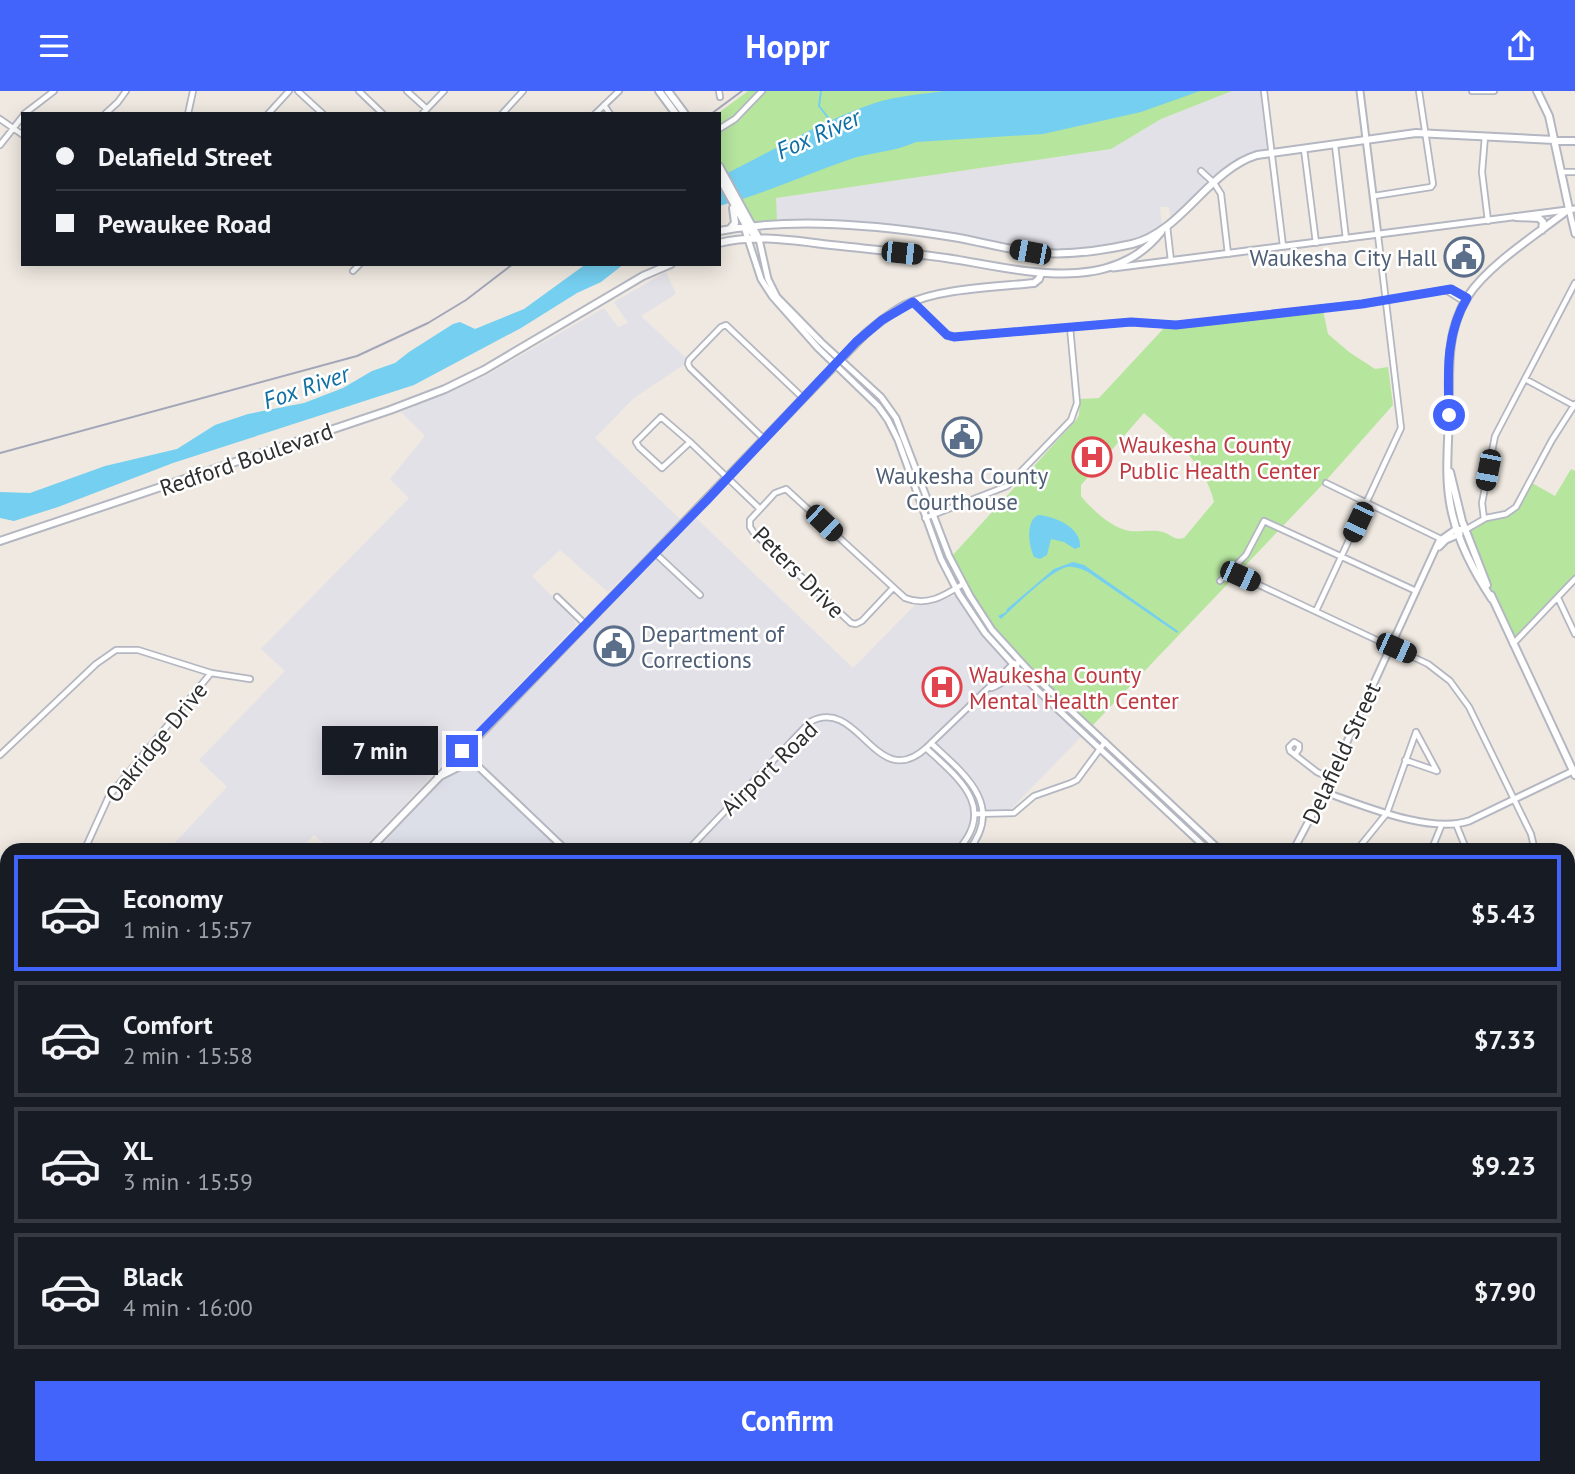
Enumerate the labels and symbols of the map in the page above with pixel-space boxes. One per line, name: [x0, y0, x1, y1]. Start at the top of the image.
water label: Fox River: [771, 101, 867, 166]
public building icon: Waukesha City Hall: [1443, 236, 1485, 278]
car: [1008, 238, 1053, 266]
car: [881, 240, 924, 266]
place label: Waukesha City Hall: [1249, 243, 1437, 272]
water label: Fox River: [259, 357, 355, 416]
route start: [1433, 399, 1465, 431]
street label: Redford Boulevard: [156, 416, 336, 502]
public building icon: Waukesha County Courthouse: [941, 416, 983, 458]
place label: Waukesha County Public Health Center: [1119, 430, 1320, 485]
hospital icon: Waukesha County Public Health Center: [1071, 436, 1113, 478]
car: [1474, 447, 1503, 493]
place label: Waukesha County Courthouse: [876, 461, 1048, 516]
car: [1340, 499, 1377, 545]
car: [802, 501, 847, 545]
street label: Peters Drive: [747, 520, 851, 624]
car: [1217, 558, 1264, 594]
place label: Department of Corrections: [641, 619, 786, 674]
public building icon: Department of Corrections: [593, 625, 635, 667]
car: [1373, 630, 1420, 666]
place label: Waukesha County Mental Health Center: [969, 660, 1179, 715]
hospital icon: Waukesha County Mental Health Center: [921, 666, 963, 708]
street label: Oakridge Drive: [99, 676, 213, 808]
street label: Delafield Street: [1296, 677, 1387, 828]
street label: Airport Road: [715, 715, 823, 821]
callout: 7 min: [322, 727, 438, 775]
route end: [446, 735, 478, 767]

